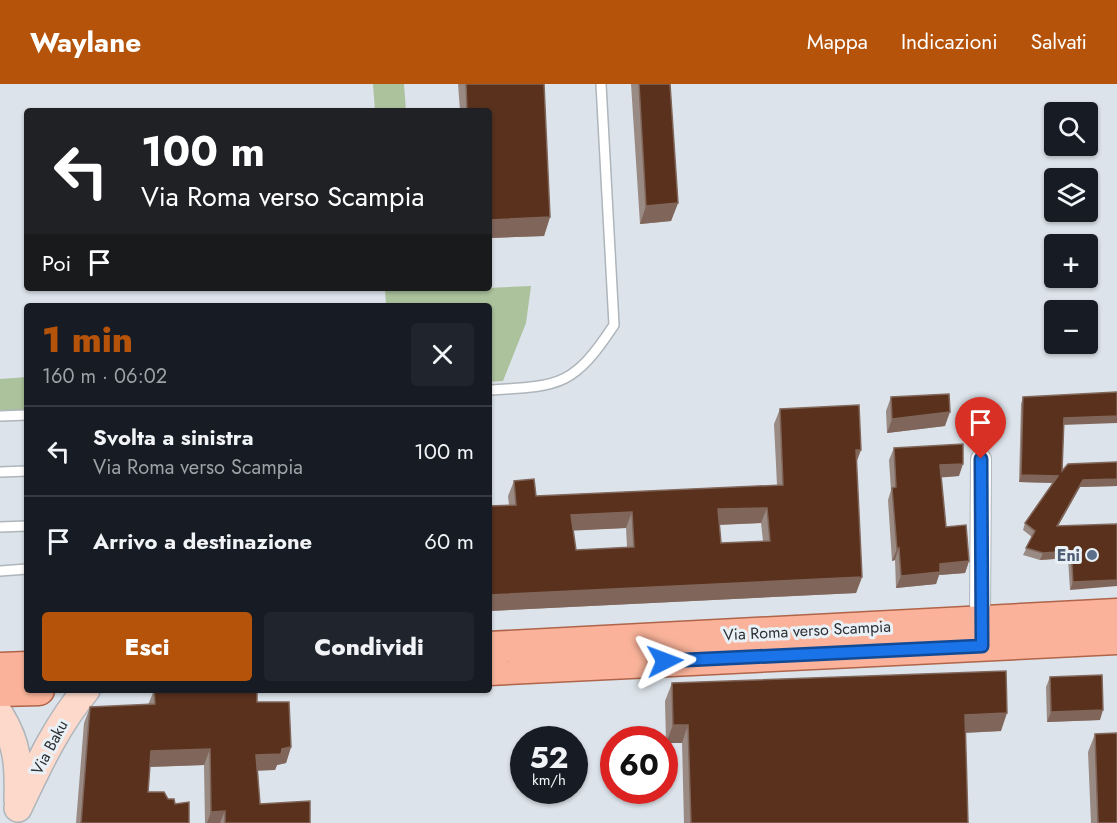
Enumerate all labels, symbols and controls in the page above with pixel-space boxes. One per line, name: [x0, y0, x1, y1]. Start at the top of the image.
text: Waylane: [30, 22, 141, 63]
text: Mappa: [807, 27, 868, 57]
text: Indicazioni: [901, 27, 998, 57]
text: Salvati: [1031, 27, 1087, 57]
map controls: [1044, 102, 1098, 354]
button: search: [1044, 102, 1098, 156]
text: 100 m: [141, 121, 265, 182]
icon: left: [42, 132, 120, 210]
button: layers: [1044, 168, 1098, 222]
text: Via Roma verso Scampia: [141, 177, 424, 216]
button: +: [1044, 234, 1098, 288]
icon: arrive: [83, 246, 116, 279]
text: Poi: [42, 247, 71, 279]
button: −: [1044, 300, 1098, 354]
text: 1 min: [42, 313, 133, 365]
button: close: [411, 323, 474, 386]
text: 160 m · 06:02: [42, 362, 167, 391]
pin: [955, 397, 1006, 459]
icon: arrive: [964, 406, 997, 439]
text: Svolta a sinistra: [93, 421, 254, 453]
icon: left: [42, 435, 75, 468]
text: 100 m: [414, 435, 474, 467]
text: Via Roma verso Scampia: [93, 453, 303, 482]
icon: arrive: [42, 525, 75, 558]
text: Arrivo a destinazione: [93, 525, 312, 557]
text: 60 m: [424, 525, 474, 557]
place label: Eni: [1057, 544, 1080, 567]
marker: Eni: [1085, 548, 1099, 562]
button: Esci: [42, 612, 252, 681]
button: Condividi: [264, 612, 474, 681]
street label: Via Roma verso Scampia: [723, 615, 891, 646]
position arrow: [633, 629, 697, 693]
street label: Via Baku: [25, 716, 73, 779]
speed limit sign: 60: [600, 726, 678, 804]
text: 52: [529, 736, 569, 779]
text: km/h: [532, 769, 566, 791]

